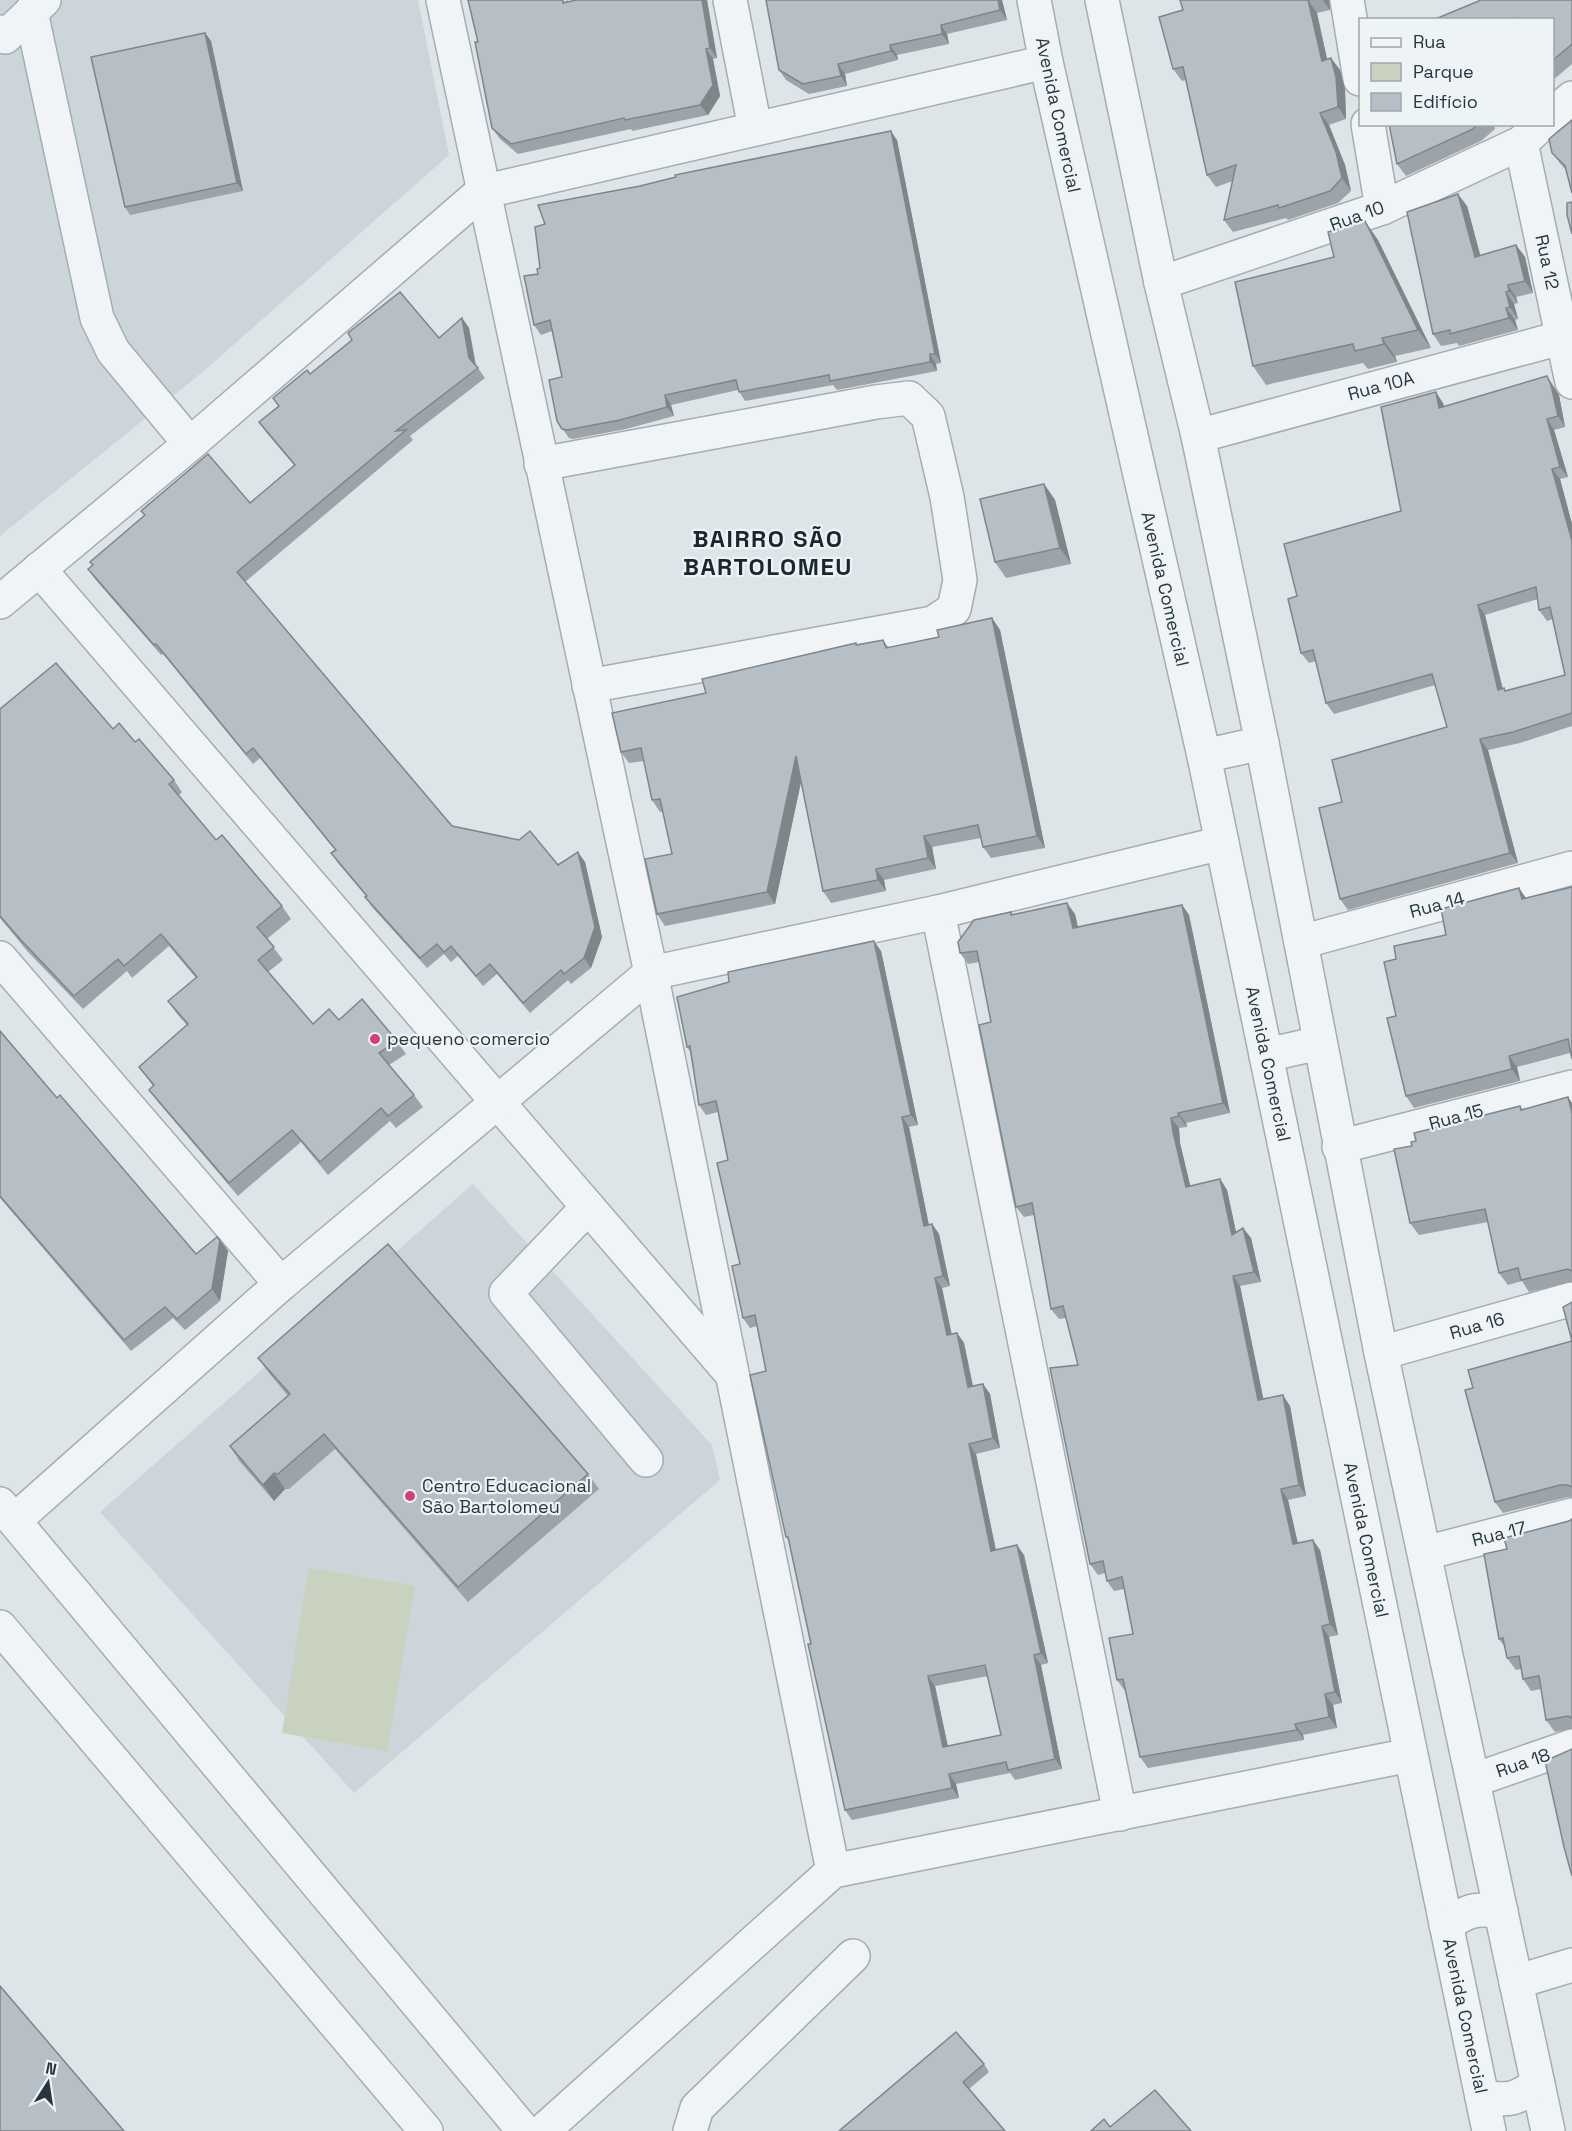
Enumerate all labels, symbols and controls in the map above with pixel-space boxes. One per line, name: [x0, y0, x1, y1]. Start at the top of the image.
legend: [1359, 18, 1554, 126]
text: Rua: [1413, 30, 1446, 53]
street label: Avenida Comercial: [1031, 35, 1086, 195]
text: Parque: [1413, 60, 1474, 83]
text: Edifício: [1413, 90, 1478, 113]
street label: Rua 10: [1326, 195, 1387, 236]
street label: Rua 12: [1530, 232, 1565, 292]
street label: Rua 10A: [1345, 366, 1417, 405]
street label: Avenida Comercial: [1136, 509, 1194, 669]
district label: BAIRRO SÃO BARTOLOMEU: [683, 523, 853, 582]
street label: Rua 14: [1407, 886, 1467, 923]
street label: Avenida Comercial: [1241, 984, 1296, 1144]
place label: pequeno comercio: [387, 1027, 550, 1050]
marker: pequeno comercio: [368, 1032, 382, 1046]
street label: Rua 15: [1426, 1098, 1486, 1135]
street label: Rua 16: [1447, 1307, 1507, 1344]
street label: Avenida Comercial: [1339, 1460, 1394, 1620]
place label: Centro Educacional São Bartolomeu: [422, 1474, 591, 1518]
marker: Centro Educacional São Bartolomeu: [403, 1489, 417, 1503]
street label: Rua 17: [1469, 1516, 1528, 1551]
street label: Rua 18: [1493, 1743, 1553, 1783]
street label: Avenida Comercial: [1438, 1936, 1493, 2096]
north arrow: [18, 2053, 78, 2113]
text: N: [44, 2057, 58, 2080]

